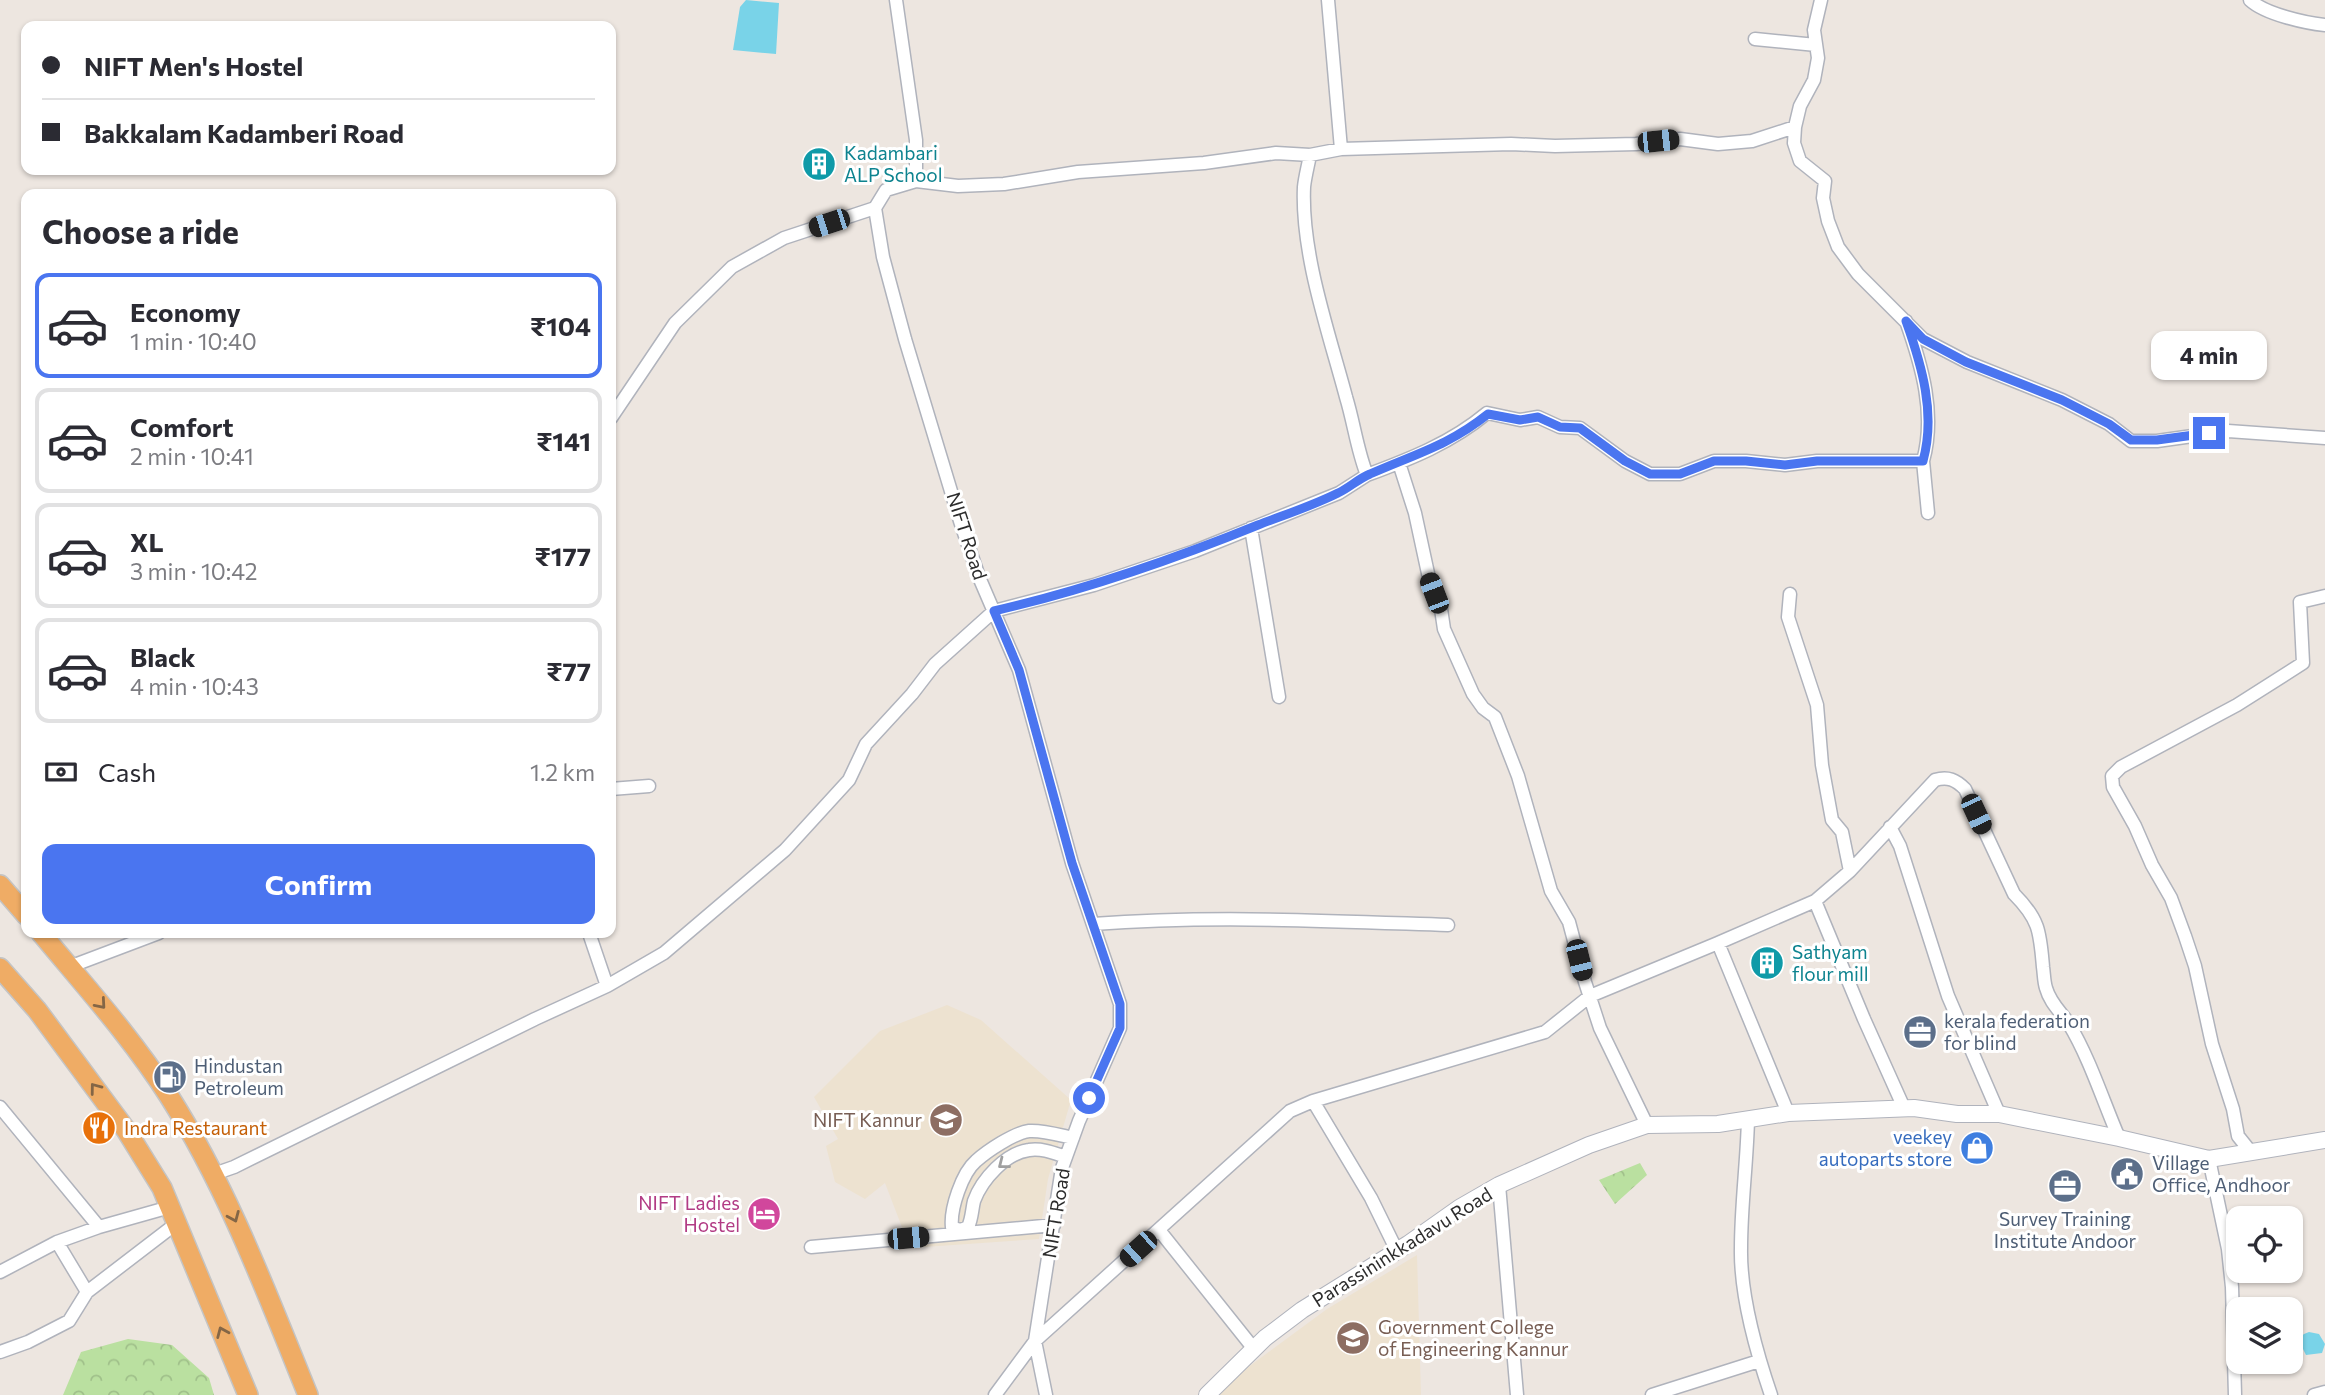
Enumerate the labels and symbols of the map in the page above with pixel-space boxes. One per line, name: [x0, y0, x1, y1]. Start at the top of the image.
car: [1637, 128, 1680, 154]
place label: Kadambari ALP School: [844, 141, 943, 186]
building icon: Kadambari ALP School: [800, 145, 838, 183]
car: [806, 207, 853, 239]
callout: 4 min: [2151, 332, 2267, 380]
route end: [2193, 417, 2225, 449]
street label: NIFT Road: [943, 489, 992, 583]
car: [1417, 570, 1452, 616]
car: [1958, 791, 1995, 837]
car: [1564, 937, 1595, 983]
place label: Sathyam flour mill: [1792, 940, 1869, 985]
building icon: Sathyam flour mill: [1748, 944, 1786, 982]
one-way arrow: [93, 996, 105, 1009]
place label: kerala federation for blind: [1944, 1009, 2090, 1054]
office icon: kerala federation for blind: [1901, 1013, 1939, 1051]
place label: Hindustan Petroleum: [194, 1054, 284, 1099]
fuel station icon: Hindustan Petroleum: [151, 1058, 189, 1096]
route start: [1073, 1082, 1105, 1114]
one-way arrow: [91, 1083, 103, 1096]
school or university icon: NIFT Kannur: [927, 1101, 965, 1139]
place label: NIFT Kannur: [813, 1108, 922, 1131]
restaurant icon: Indra Restaurant: [80, 1109, 118, 1147]
place label: Indra Restaurant: [124, 1116, 267, 1139]
place label: veekey autoparts store: [1819, 1125, 1952, 1170]
shop icon: veekey autoparts store: [1958, 1129, 1996, 1167]
place label: Village Office, Andhoor: [2152, 1151, 2291, 1196]
one-way arrow: [999, 1155, 1011, 1168]
public building icon: Village Office, Andhoor: [2108, 1155, 2146, 1193]
street label: NIFT Road: [1037, 1166, 1074, 1260]
office icon: Survey Training Institute Andoor: [2046, 1167, 2084, 1205]
street label: Parassininkkadavu Road: [1308, 1182, 1496, 1311]
place label: NIFT Ladies Hostel: [638, 1191, 740, 1236]
hotel icon: NIFT Ladies Hostel: [745, 1195, 783, 1233]
place label: Survey Training Institute Andoor: [1994, 1207, 2137, 1252]
one-way arrow: [225, 1210, 239, 1222]
car: [887, 1226, 930, 1250]
car: [1116, 1227, 1161, 1271]
place label: Government College of Engineering Kannur: [1378, 1315, 1569, 1360]
school or university icon: Government College of Engineering Kannur: [1334, 1319, 1372, 1357]
one-way arrow: [216, 1327, 230, 1339]

